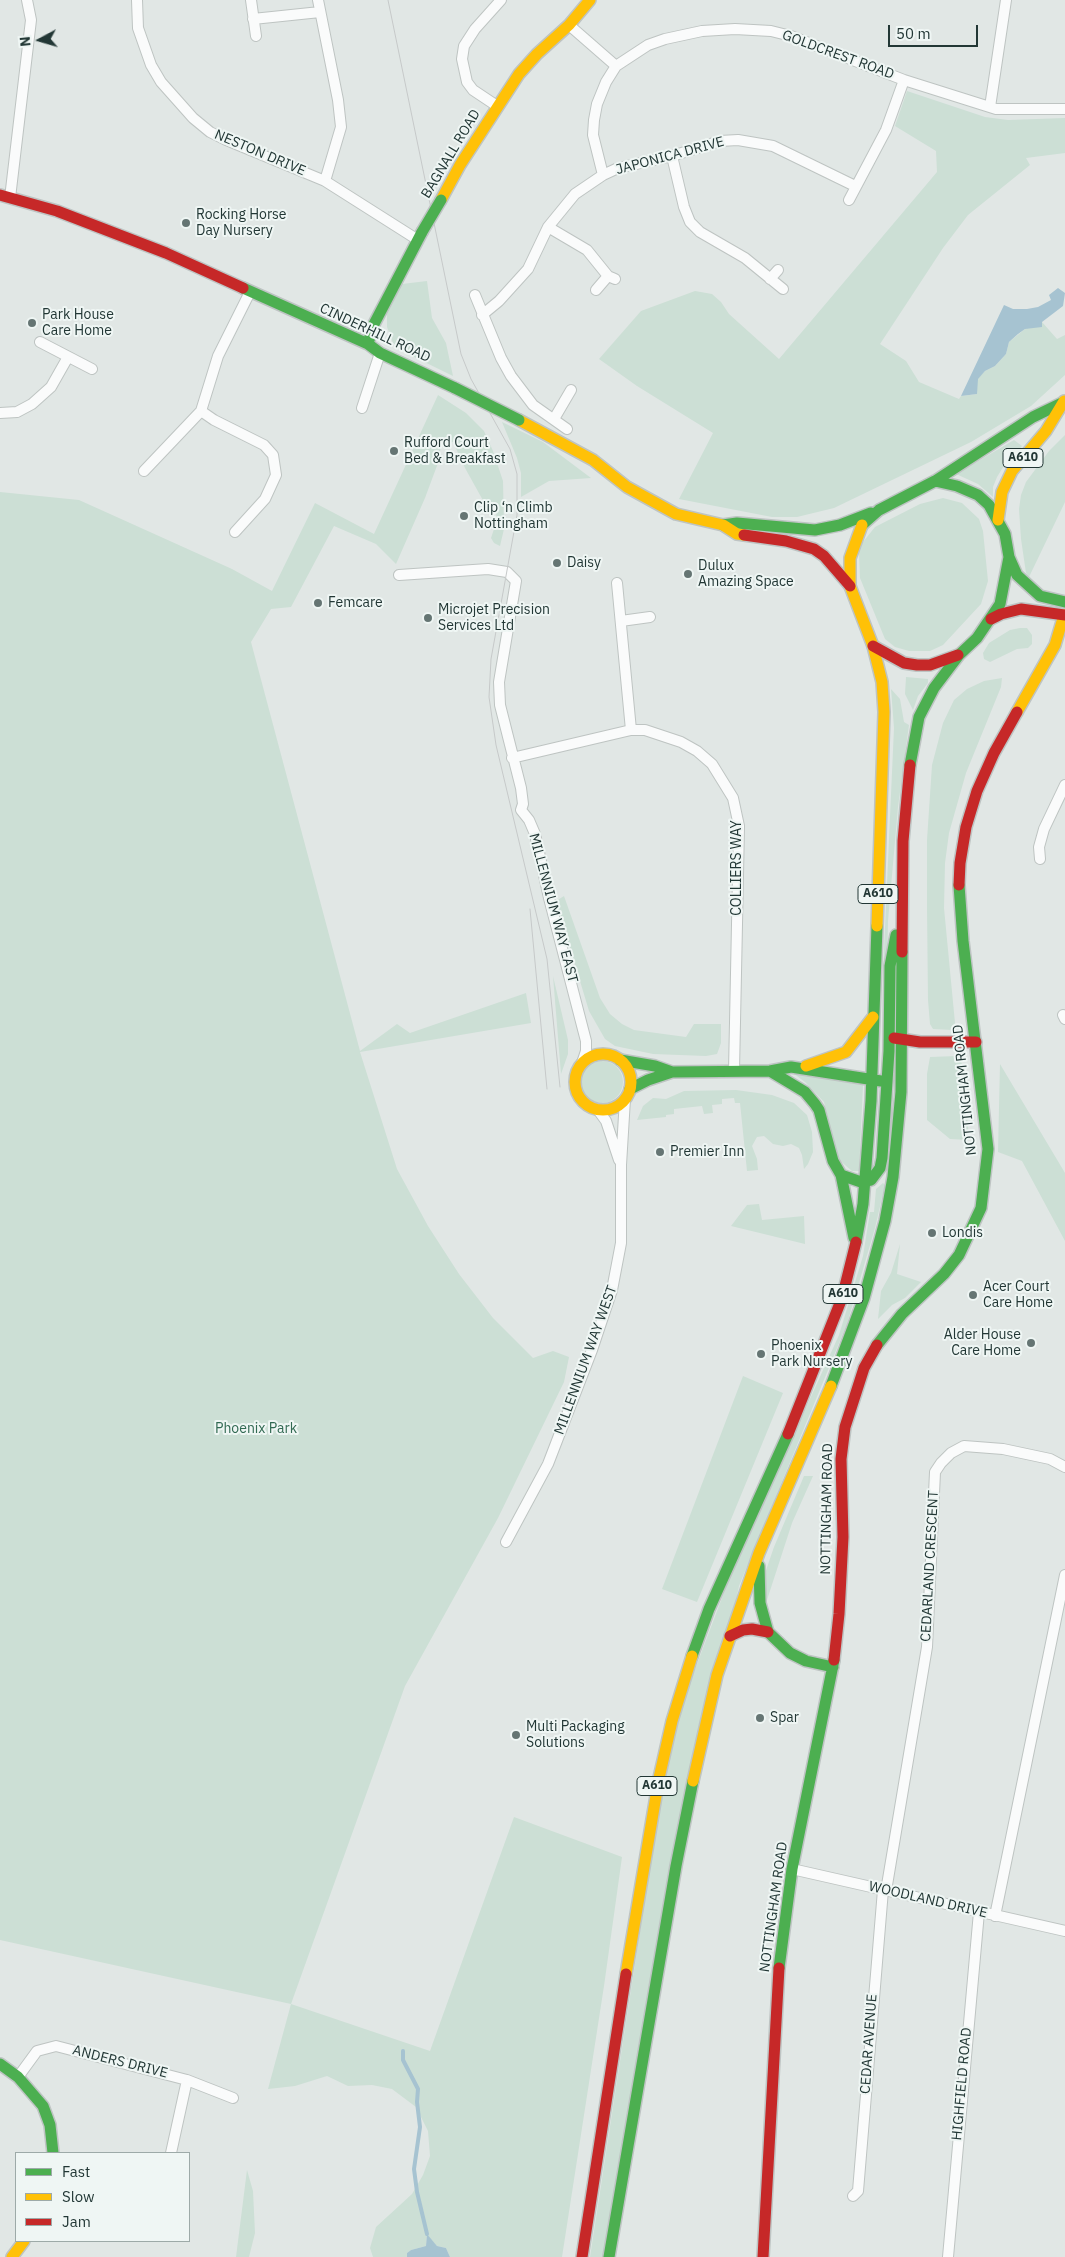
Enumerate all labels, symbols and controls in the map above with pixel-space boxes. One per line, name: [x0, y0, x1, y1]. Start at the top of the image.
north arrow: [15, 15, 65, 65]
scale bar: [890, 15, 980, 47]
text: 50 m: [896, 24, 931, 43]
street label: GOLDCREST ROAD: [780, 27, 896, 83]
text: N: [16, 36, 35, 48]
street label: BAGNALL ROAD: [418, 107, 484, 201]
street label: NESTON DRIVE: [212, 126, 308, 180]
street label: JAPONICA DRIVE: [614, 133, 726, 179]
place label: Rocking Horse Day Nursery: [196, 207, 287, 240]
marker: Rocking Horse Day Nursery: [180, 217, 192, 229]
street label: CINDERHILL ROAD: [317, 300, 433, 366]
place label: Park House Care Home: [42, 307, 114, 340]
marker: Park House Care Home: [26, 317, 38, 329]
place label: Rufford Court Bed & Breakfast: [404, 435, 506, 468]
marker: Rufford Court Bed & Breakfast: [388, 445, 400, 457]
road number: A610: [1003, 448, 1043, 468]
place label: Clip ‘n Climb Nottingham: [474, 500, 553, 532]
marker: Clip ‘n Climb Nottingham: [458, 510, 470, 522]
place label: Daisy: [567, 555, 601, 571]
marker: Daisy: [551, 557, 563, 569]
place label: Dulux Amazing Space: [698, 558, 794, 590]
marker: Dulux Amazing Space: [682, 568, 694, 580]
place label: Femcare: [328, 595, 383, 611]
marker: Femcare: [312, 597, 324, 609]
place label: Microjet Precision Services Ltd: [438, 602, 550, 634]
marker: Microjet Precision Services Ltd: [422, 612, 434, 624]
street label: COLLIERS WAY: [729, 820, 745, 916]
street label: MILLENNIUM WAY EAST: [525, 831, 581, 985]
road number: A610: [858, 884, 898, 904]
street label: NOTTINGHAM ROAD: [950, 1024, 980, 1156]
place label: Premier Inn: [670, 1144, 744, 1160]
marker: Premier Inn: [654, 1146, 666, 1158]
place label: Londis: [942, 1225, 983, 1241]
marker: Londis: [926, 1227, 938, 1239]
place label: Acer Court Care Home: [983, 1279, 1053, 1311]
street label: MILLENNIUM WAY WEST: [551, 1283, 621, 1437]
road number: A610: [823, 1285, 863, 1304]
marker: Acer Court Care Home: [967, 1289, 979, 1301]
place label: Alder House Care Home: [944, 1327, 1021, 1360]
marker: Alder House Care Home: [1025, 1337, 1037, 1349]
place label: Phoenix Park Nursery: [771, 1338, 852, 1370]
marker: Phoenix Park Nursery: [755, 1348, 767, 1360]
park label: Phoenix Park: [215, 1421, 297, 1437]
street label: NOTTINGHAM ROAD: [817, 1443, 837, 1575]
street label: CEDARLAND CRESCENT: [918, 1490, 942, 1642]
place label: Spar: [770, 1710, 799, 1726]
marker: Spar: [754, 1712, 766, 1724]
place label: Multi Packaging Solutions: [526, 1719, 625, 1751]
marker: Multi Packaging Solutions: [510, 1729, 522, 1741]
road number: A610: [637, 1776, 677, 1795]
street label: NOTTINGHAM ROAD: [757, 1841, 791, 1973]
street label: WOODLAND DRIVE: [867, 1878, 989, 1922]
street label: CEDAR AVENUE: [857, 1994, 881, 2094]
street label: HIGHFIELD ROAD: [949, 2027, 975, 2141]
street label: ANDERS DRIVE: [71, 2042, 169, 2082]
legend: [15, 2152, 190, 2242]
text: Fast: [62, 2162, 90, 2181]
text: Slow: [62, 2187, 95, 2206]
text: Jam: [62, 2212, 91, 2231]

